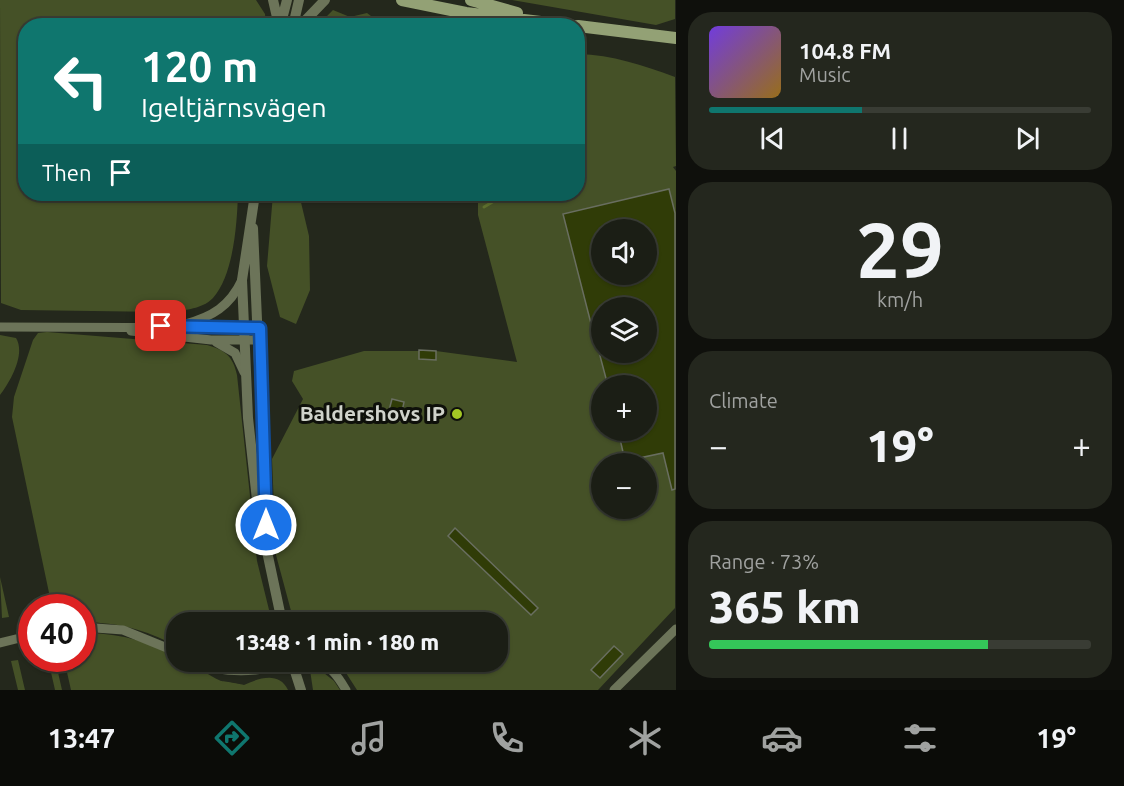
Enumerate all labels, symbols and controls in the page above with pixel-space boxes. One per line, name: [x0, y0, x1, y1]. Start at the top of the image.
text: 104.8 FM: [799, 38, 891, 63]
icon: left: [42, 42, 120, 120]
text: 120 m: [141, 43, 258, 90]
text: Music: [799, 63, 851, 86]
text: Igeltjärnsvägen: [141, 92, 327, 122]
icon: previous: [756, 122, 789, 155]
icon: pause: [883, 122, 916, 155]
icon: next: [1011, 122, 1044, 155]
icon: arrive: [104, 156, 137, 189]
text: Then: [42, 160, 92, 185]
text: 29: [856, 205, 944, 293]
map controls: [591, 219, 657, 519]
button: sound: [591, 219, 657, 285]
text: km/h: [877, 288, 923, 311]
button: layers: [591, 297, 657, 363]
pin: [135, 300, 186, 351]
icon: arrive: [144, 309, 177, 342]
button: +: [591, 375, 657, 441]
text: Climate: [709, 389, 778, 412]
place label: Baldershovs IP: [300, 401, 445, 425]
marker: Baldershovs IP: [450, 407, 464, 421]
text: 19°: [866, 420, 934, 471]
text: −: [709, 427, 728, 464]
text: +: [1072, 427, 1091, 464]
button: −: [591, 453, 657, 519]
position arrow: [234, 493, 298, 557]
text: Range · 73%: [709, 550, 819, 573]
text: 365 km: [709, 581, 861, 632]
speed limit sign: 40: [18, 594, 96, 672]
text: 13:48 · 1 min · 180 m: [235, 629, 439, 654]
icon: directions: [211, 717, 253, 759]
icon: music: [348, 717, 390, 759]
icon: phone: [486, 717, 528, 759]
icon: climate: [624, 717, 666, 759]
icon: car: [761, 717, 803, 759]
icon: filters: [899, 717, 941, 759]
text: 13:47: [48, 723, 115, 753]
text: 19°: [1036, 723, 1076, 753]

